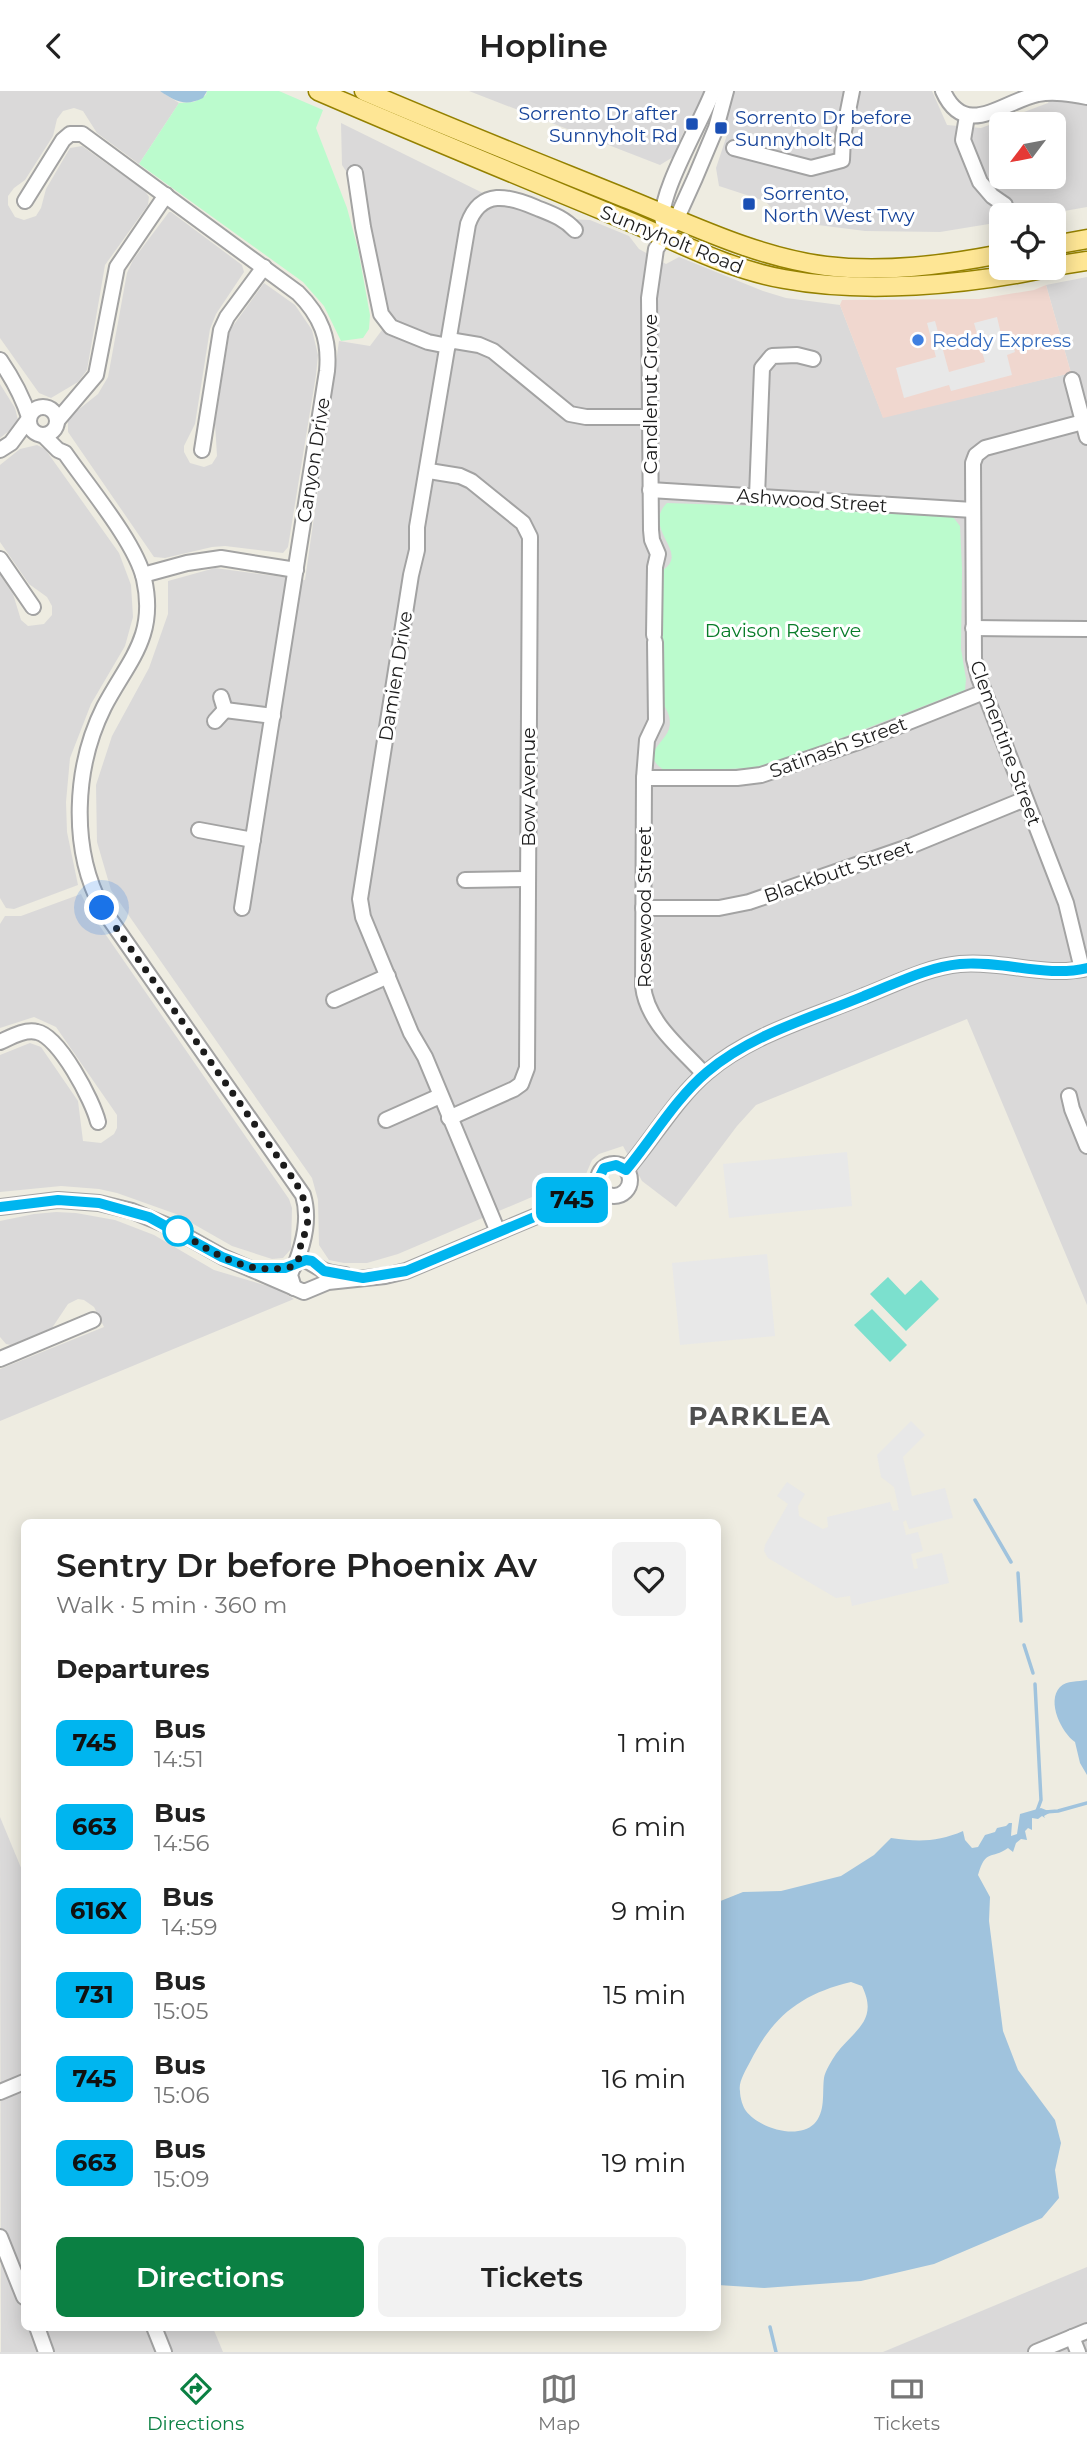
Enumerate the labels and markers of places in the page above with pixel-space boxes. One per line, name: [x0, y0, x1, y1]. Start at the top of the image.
place label: Sorrento Dr after Sunnyholt Rd: [519, 102, 678, 147]
place label: Sorrento Dr before Sunnyholt Rd: [735, 106, 912, 151]
marker: Sorrento Dr after Sunnyholt Rd: [684, 116, 700, 132]
marker: Sorrento Dr before Sunnyholt Rd: [713, 120, 729, 136]
place label: Sorrento, North West Twy: [763, 182, 915, 227]
marker: Sorrento, North West Twy: [741, 196, 757, 212]
place label: Reddy Express: [932, 329, 1071, 352]
marker: Reddy Express: [910, 332, 926, 348]
unlabelled marker: [163, 1216, 193, 1246]

